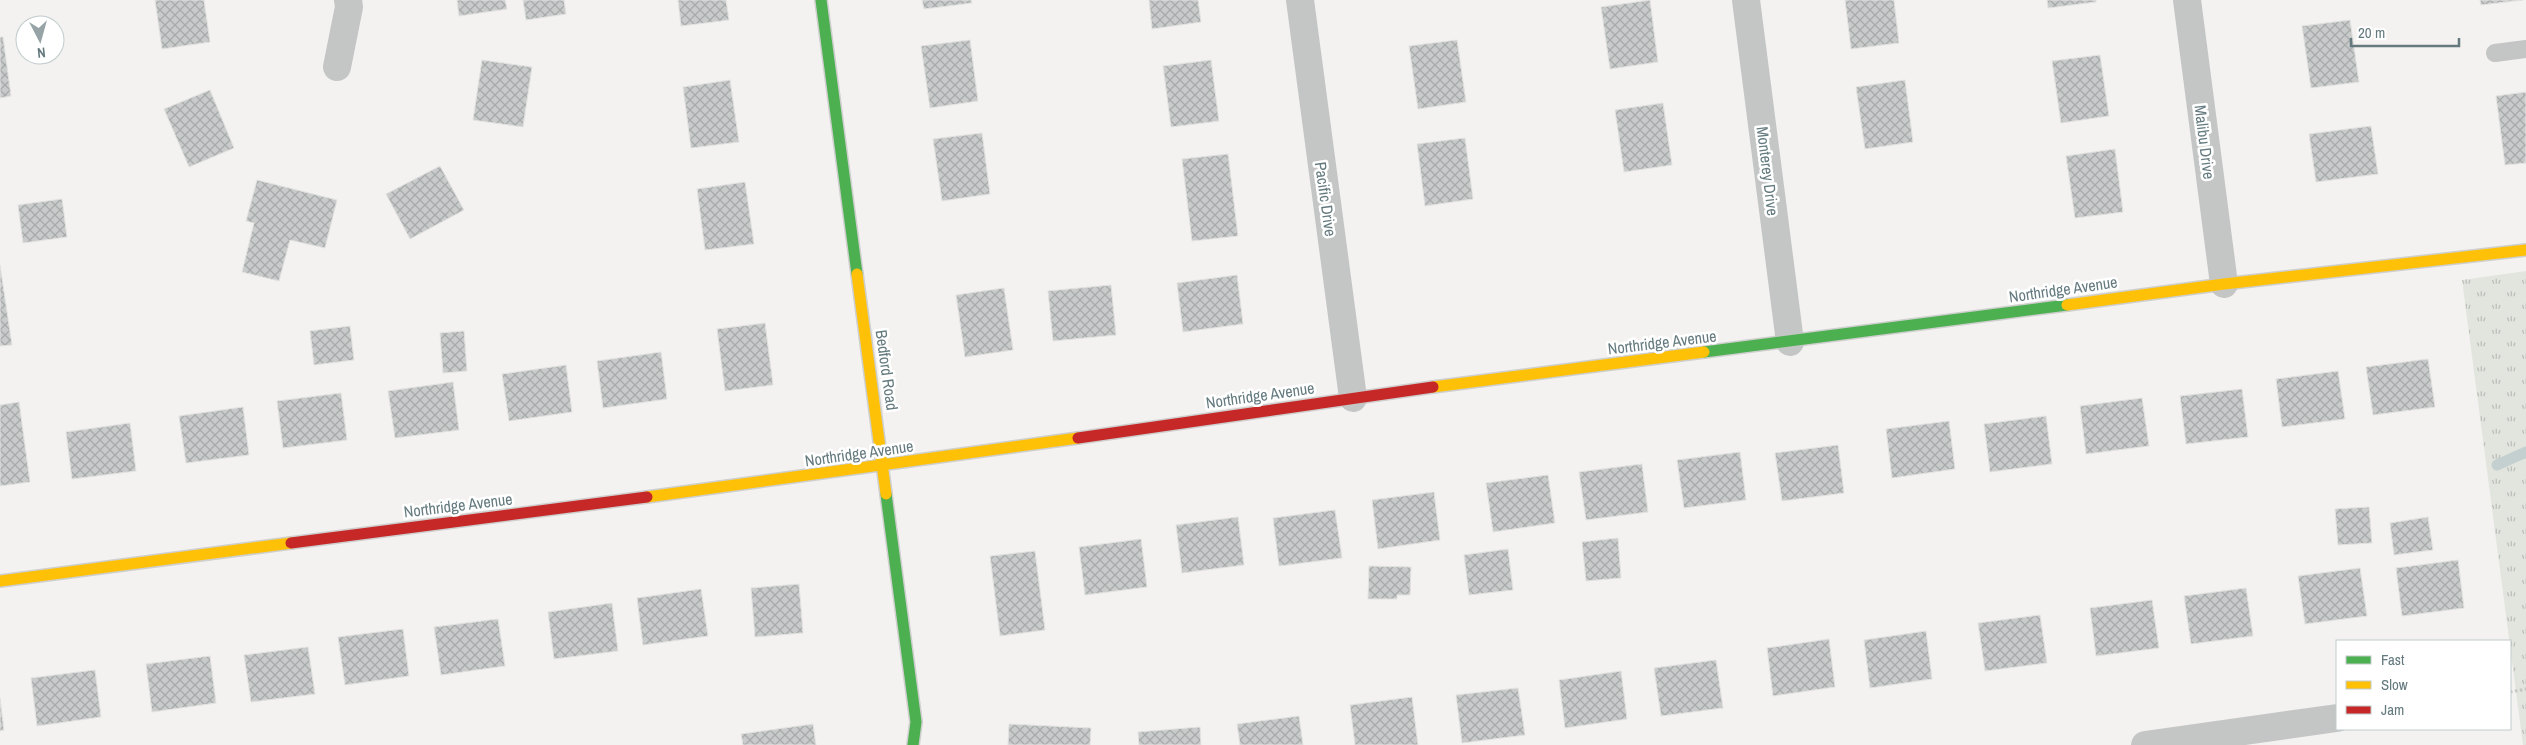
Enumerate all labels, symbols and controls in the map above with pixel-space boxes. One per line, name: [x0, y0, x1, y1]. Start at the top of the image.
north arrow: [15, 15, 65, 65]
scale bar: [2351, 15, 2458, 47]
text: 20 m: [2358, 22, 2385, 43]
text: N: [36, 44, 46, 62]
street label: Malibu Drive: [2190, 104, 2220, 180]
street label: Monterey Drive: [1752, 125, 1784, 217]
street label: Pacific Drive: [1310, 160, 1342, 238]
street label: Northridge Avenue: [2007, 271, 2119, 307]
street label: Northridge Avenue: [1606, 324, 1718, 360]
street label: Bedford Road: [870, 328, 904, 412]
street label: Northridge Avenue: [1204, 377, 1316, 413]
street label: Northridge Avenue: [803, 435, 915, 471]
street label: Northridge Avenue: [402, 487, 514, 523]
legend: [2336, 640, 2511, 730]
text: Fast: [2381, 649, 2405, 670]
text: Slow: [2381, 674, 2408, 695]
text: Jam: [2381, 699, 2404, 720]

